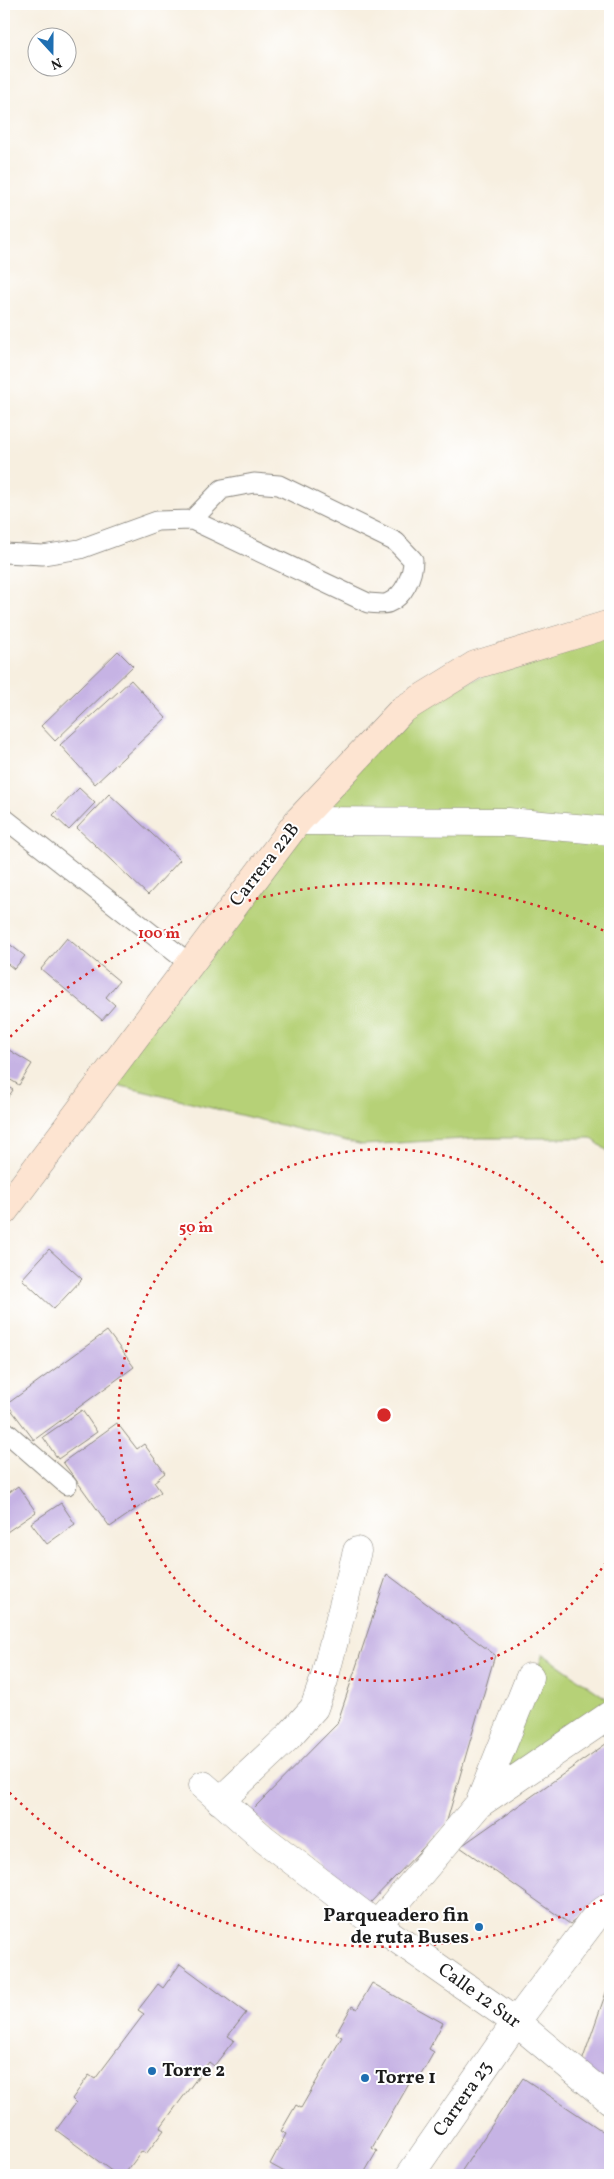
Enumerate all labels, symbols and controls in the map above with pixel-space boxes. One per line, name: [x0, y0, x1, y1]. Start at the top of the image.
north arrow: [28, 28, 78, 78]
text: N: [48, 52, 64, 73]
street label: Carrera 22B: [224, 817, 306, 913]
text: 100 m: [138, 924, 181, 945]
text: 50 m: [179, 1218, 213, 1239]
centre of rings: [375, 1406, 393, 1424]
place label: Parqueadero fin de ruta Buses: [323, 1903, 469, 1951]
marker: Parqueadero fin de ruta Buses: [473, 1921, 485, 1933]
street label: Calle 12 Sur: [432, 1957, 526, 2035]
street label: Carrera 23: [427, 2056, 499, 2142]
place label: Torre 2: [162, 2058, 225, 2084]
marker: Torre 2: [146, 2065, 158, 2077]
place label: Torre 1: [375, 2065, 436, 2091]
marker: Torre 1: [359, 2072, 371, 2084]

